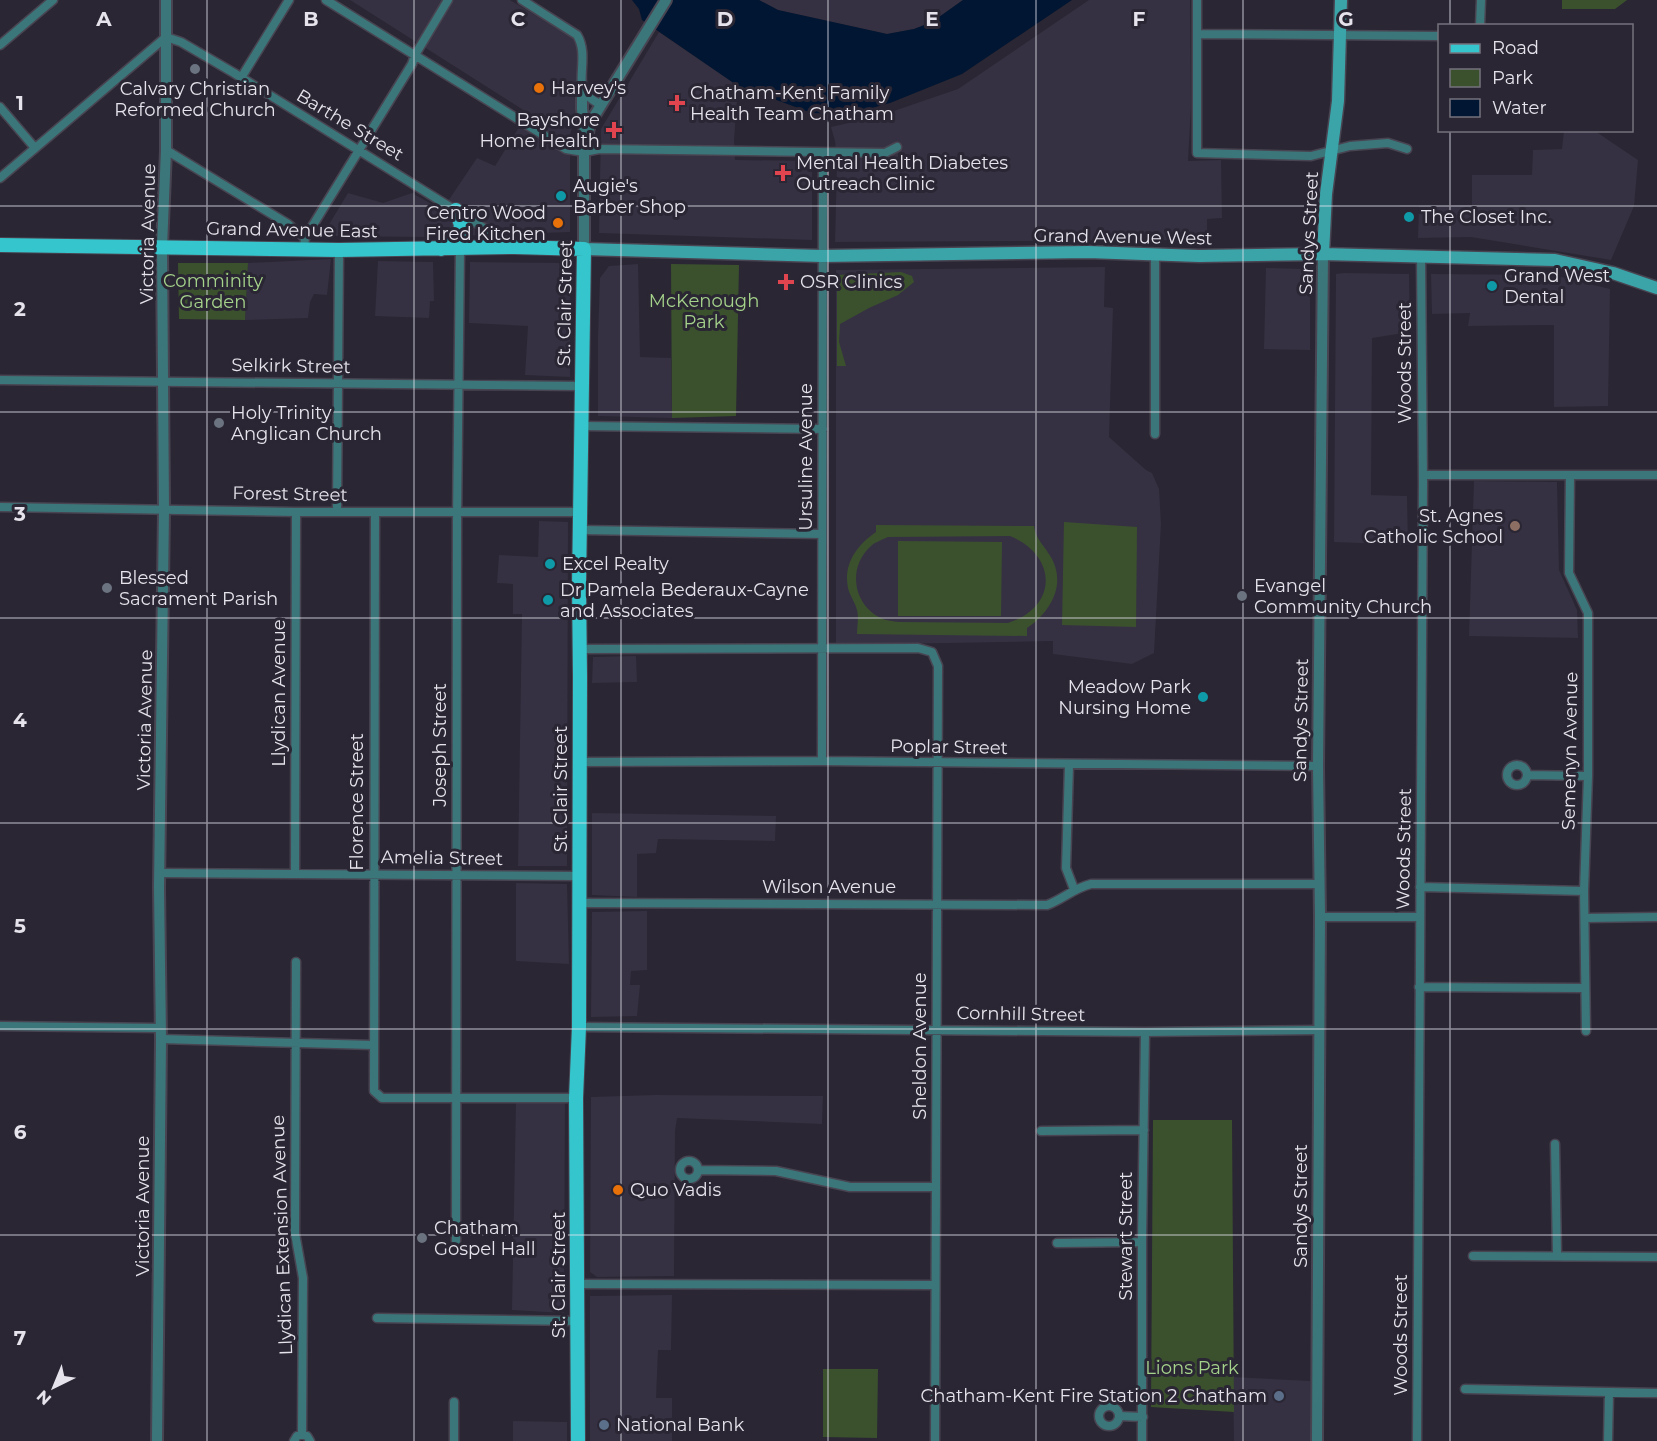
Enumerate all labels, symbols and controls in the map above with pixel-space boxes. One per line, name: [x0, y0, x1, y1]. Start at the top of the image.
text: A: [95, 7, 112, 31]
text: B: [303, 7, 319, 31]
text: C: [511, 7, 526, 31]
text: D: [717, 7, 733, 31]
text: E: [925, 7, 939, 31]
text: F: [1133, 7, 1146, 31]
text: G: [1338, 7, 1354, 31]
legend: [1438, 24, 1633, 132]
text: Road: [1492, 37, 1539, 59]
marker: Calvary Christian Reformed Church: [188, 62, 202, 76]
text: Park: [1492, 67, 1533, 89]
place label: Harvey's: [551, 77, 626, 99]
place label: Calvary Christian Reformed Church: [114, 78, 276, 121]
marker: Harvey's: [532, 81, 546, 95]
place label: Chatham-Kent Family Health Team Chatham: [690, 82, 894, 125]
street label: Barthe Street: [292, 84, 408, 166]
text: 1: [16, 91, 24, 115]
marker: Chatham-Kent Family Health Team Chatham: [668, 94, 686, 112]
text: Water: [1492, 97, 1547, 119]
place label: Bayshore Home Health: [479, 109, 600, 152]
marker: Bayshore Home Health: [605, 121, 623, 139]
place label: Mental Health Diabetes Outreach Clinic: [796, 152, 1008, 195]
street label: Victoria Avenue: [136, 163, 160, 305]
marker: Mental Health Diabetes Outreach Clinic: [774, 164, 792, 182]
street label: Sandys Street: [1295, 171, 1323, 295]
place label: Augie's Barber Shop: [573, 175, 686, 218]
marker: Augie's Barber Shop: [554, 189, 568, 203]
place label: Centro Wood Fired Kitchen: [425, 202, 546, 245]
place label: The Closet Inc.: [1421, 206, 1552, 228]
marker: The Closet Inc.: [1402, 210, 1416, 224]
marker: Centro Wood Fired Kitchen: [551, 216, 565, 230]
street label: Grand Avenue East: [206, 218, 378, 242]
street label: Grand Avenue West: [1033, 224, 1213, 250]
street label: St. Clair Street: [553, 240, 577, 366]
place label: Grand West Dental: [1504, 265, 1610, 308]
park label: Comminity Garden: [163, 270, 263, 313]
place label: OSR Clinics: [800, 271, 902, 293]
marker: OSR Clinics: [777, 273, 795, 291]
marker: Grand West Dental: [1485, 279, 1499, 293]
park label: McKenough Park: [649, 290, 759, 333]
text: 2: [14, 297, 26, 321]
street label: Woods Street: [1394, 302, 1416, 424]
street label: Selkirk Street: [231, 354, 351, 378]
street label: Ursuline Avenue: [795, 383, 817, 531]
place label: Holy Trinity Anglican Church: [231, 402, 382, 445]
marker: Holy Trinity Anglican Church: [212, 416, 226, 430]
street label: Forest Street: [232, 482, 348, 506]
text: 3: [13, 502, 26, 526]
place label: St. Agnes Catholic School: [1364, 505, 1503, 548]
marker: St. Agnes Catholic School: [1508, 519, 1522, 533]
place label: Excel Realty: [562, 553, 669, 575]
marker: Excel Realty: [543, 557, 557, 571]
place label: Blessed Sacrament Parish: [119, 567, 278, 610]
place label: Evangel Community Church: [1254, 575, 1432, 618]
place label: Dr Pamela Bederaux-Cayne and Associates: [560, 579, 809, 622]
marker: Blessed Sacrament Parish: [100, 581, 114, 595]
marker: Evangel Community Church: [1235, 589, 1249, 603]
marker: Dr Pamela Bederaux-Cayne and Associates: [541, 593, 555, 607]
street label: Llydican Avenue: [268, 619, 290, 767]
street label: Victoria Avenue: [133, 649, 157, 791]
street label: Sandys Street: [1289, 658, 1313, 782]
street label: Semenyn Avenue: [1558, 672, 1582, 830]
place label: Meadow Park Nursing Home: [1058, 676, 1191, 719]
street label: Joseph Street: [429, 683, 451, 808]
marker: Meadow Park Nursing Home: [1196, 690, 1210, 704]
text: 4: [13, 708, 27, 732]
street label: St. Clair Street: [550, 726, 572, 852]
street label: Florence Street: [346, 733, 368, 871]
street label: Poplar Street: [890, 735, 1008, 759]
street label: Woods Street: [1392, 788, 1416, 910]
street label: Amelia Street: [381, 846, 503, 870]
street label: Wilson Avenue: [762, 876, 896, 898]
text: 5: [14, 914, 26, 938]
street label: Sheldon Avenue: [909, 972, 931, 1120]
street label: Cornhill Street: [956, 1002, 1086, 1026]
street label: Llydican Extension Avenue: [267, 1114, 297, 1356]
text: 6: [14, 1120, 27, 1144]
street label: Victoria Avenue: [132, 1135, 154, 1276]
street label: Sandys Street: [1290, 1144, 1312, 1268]
street label: Stewart Street: [1115, 1172, 1137, 1300]
place label: Quo Vadis: [630, 1179, 721, 1201]
marker: Quo Vadis: [611, 1183, 625, 1197]
street label: St. Clair Street: [548, 1212, 570, 1338]
place label: Chatham Gospel Hall: [434, 1217, 536, 1260]
marker: Chatham Gospel Hall: [415, 1231, 429, 1245]
street label: Woods Street: [1390, 1274, 1412, 1396]
text: 7: [14, 1326, 26, 1350]
north arrow: [24, 1357, 84, 1417]
park label: Lions Park: [1145, 1357, 1239, 1379]
place label: Chatham-Kent Fire Station 2 Chatham: [920, 1385, 1267, 1407]
text: N: [33, 1386, 55, 1409]
marker: Chatham-Kent Fire Station 2 Chatham: [1272, 1389, 1286, 1403]
place label: National Bank: [616, 1414, 744, 1436]
marker: National Bank: [597, 1418, 611, 1432]

